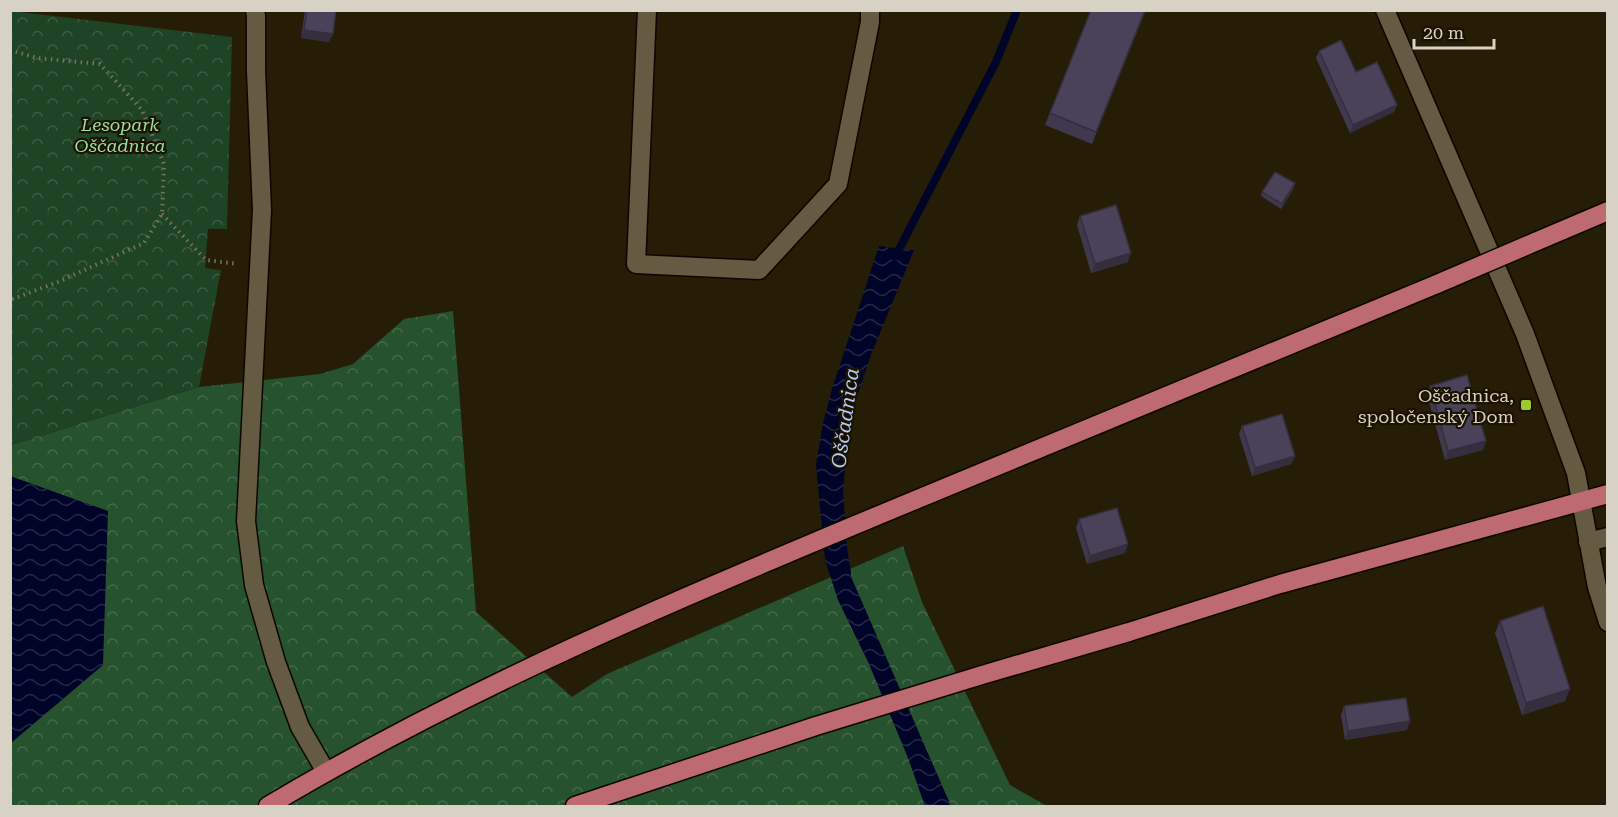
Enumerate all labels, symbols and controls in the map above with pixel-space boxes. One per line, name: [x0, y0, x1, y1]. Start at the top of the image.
scale bar: [1414, 12, 1494, 50]
text: 20 m: [1423, 22, 1464, 43]
park label: Lesopark Oščadnica: [75, 114, 166, 156]
water label: Oščadnica: [826, 366, 864, 470]
place label: Oščadnica, spoločenský Dom: [1358, 385, 1514, 427]
marker: Oščadnica, spoločenský Dom: [1519, 398, 1533, 412]

